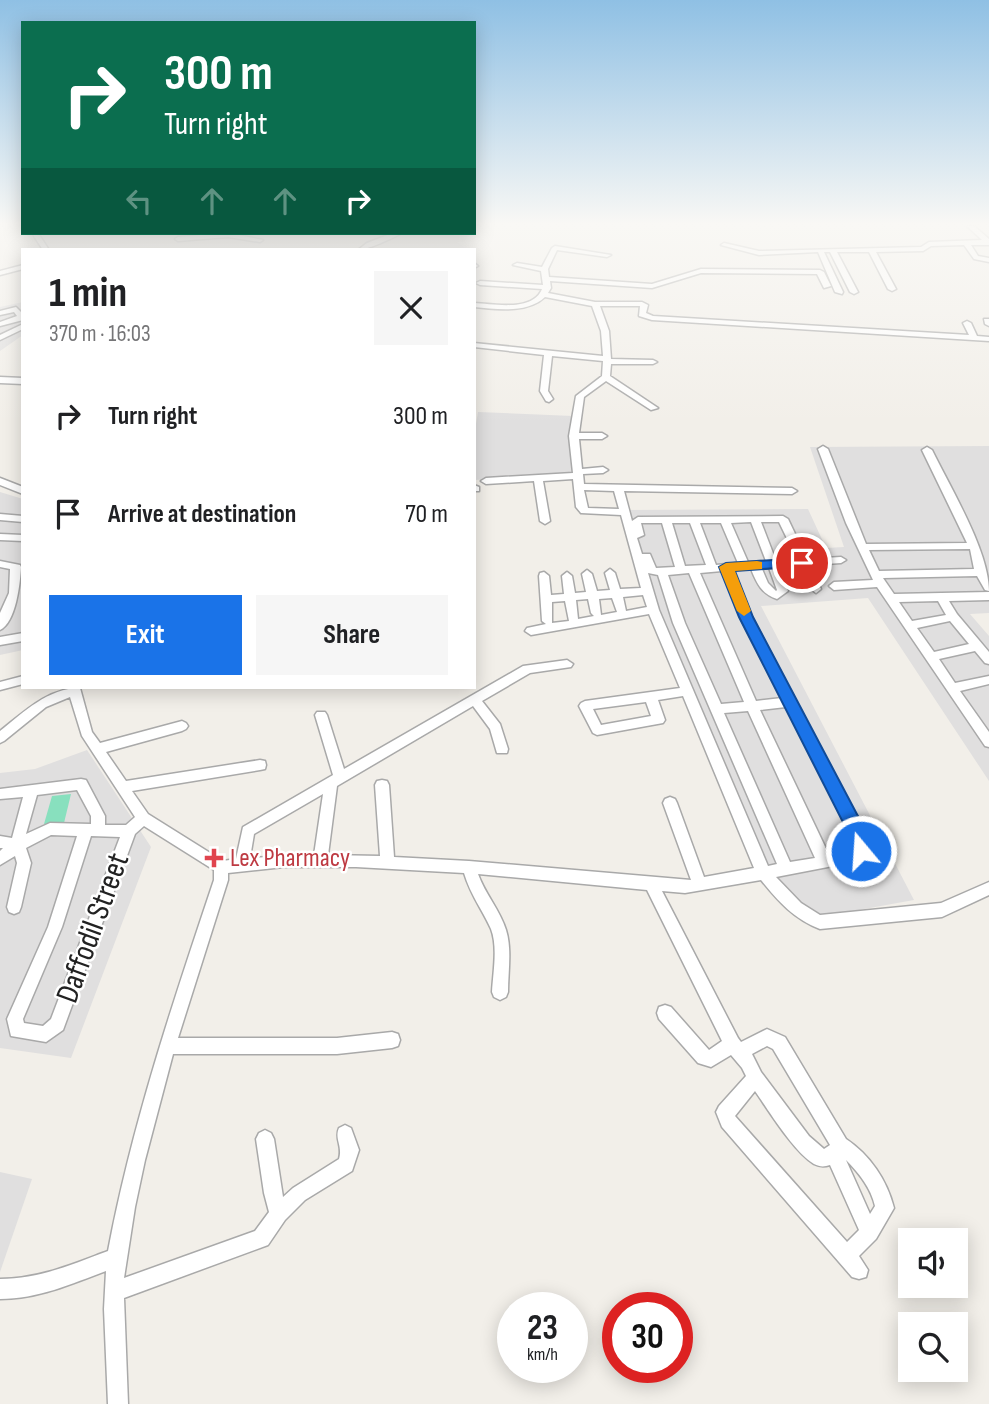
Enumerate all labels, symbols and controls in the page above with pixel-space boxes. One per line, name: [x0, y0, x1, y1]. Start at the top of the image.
text: 300 m: [164, 45, 273, 104]
icon: right: [49, 49, 140, 140]
text: Turn right: [164, 105, 268, 144]
icon: left: [120, 182, 158, 220]
icon: ahead: [193, 182, 231, 220]
icon: ahead: [266, 182, 304, 220]
icon: right: [339, 182, 377, 220]
text: 1 min: [49, 268, 127, 319]
button: close: [374, 271, 448, 345]
text: 370 m · 16:03: [49, 320, 151, 348]
icon: right: [49, 397, 87, 435]
text: Turn right: [108, 401, 197, 432]
text: 300 m: [393, 401, 448, 432]
icon: arrive: [49, 495, 87, 533]
text: Arrive at destination: [108, 499, 296, 530]
text: 70 m: [405, 499, 448, 530]
pin: [772, 533, 832, 593]
icon: arrive: [783, 544, 821, 582]
button: Exit: [49, 595, 242, 675]
button: Share: [256, 595, 448, 675]
position arrow: [824, 814, 898, 888]
place label: Lex Pharmacy: [230, 843, 350, 874]
street label: Daffodil Street: [48, 848, 138, 1008]
marker: Lex Pharmacy: [204, 848, 224, 868]
map controls: [898, 1228, 968, 1382]
button: sound: [898, 1228, 968, 1298]
speed limit sign: 30: [602, 1292, 693, 1383]
text: 23: [527, 1307, 558, 1350]
button: search: [898, 1312, 968, 1382]
text: km/h: [527, 1344, 558, 1365]

